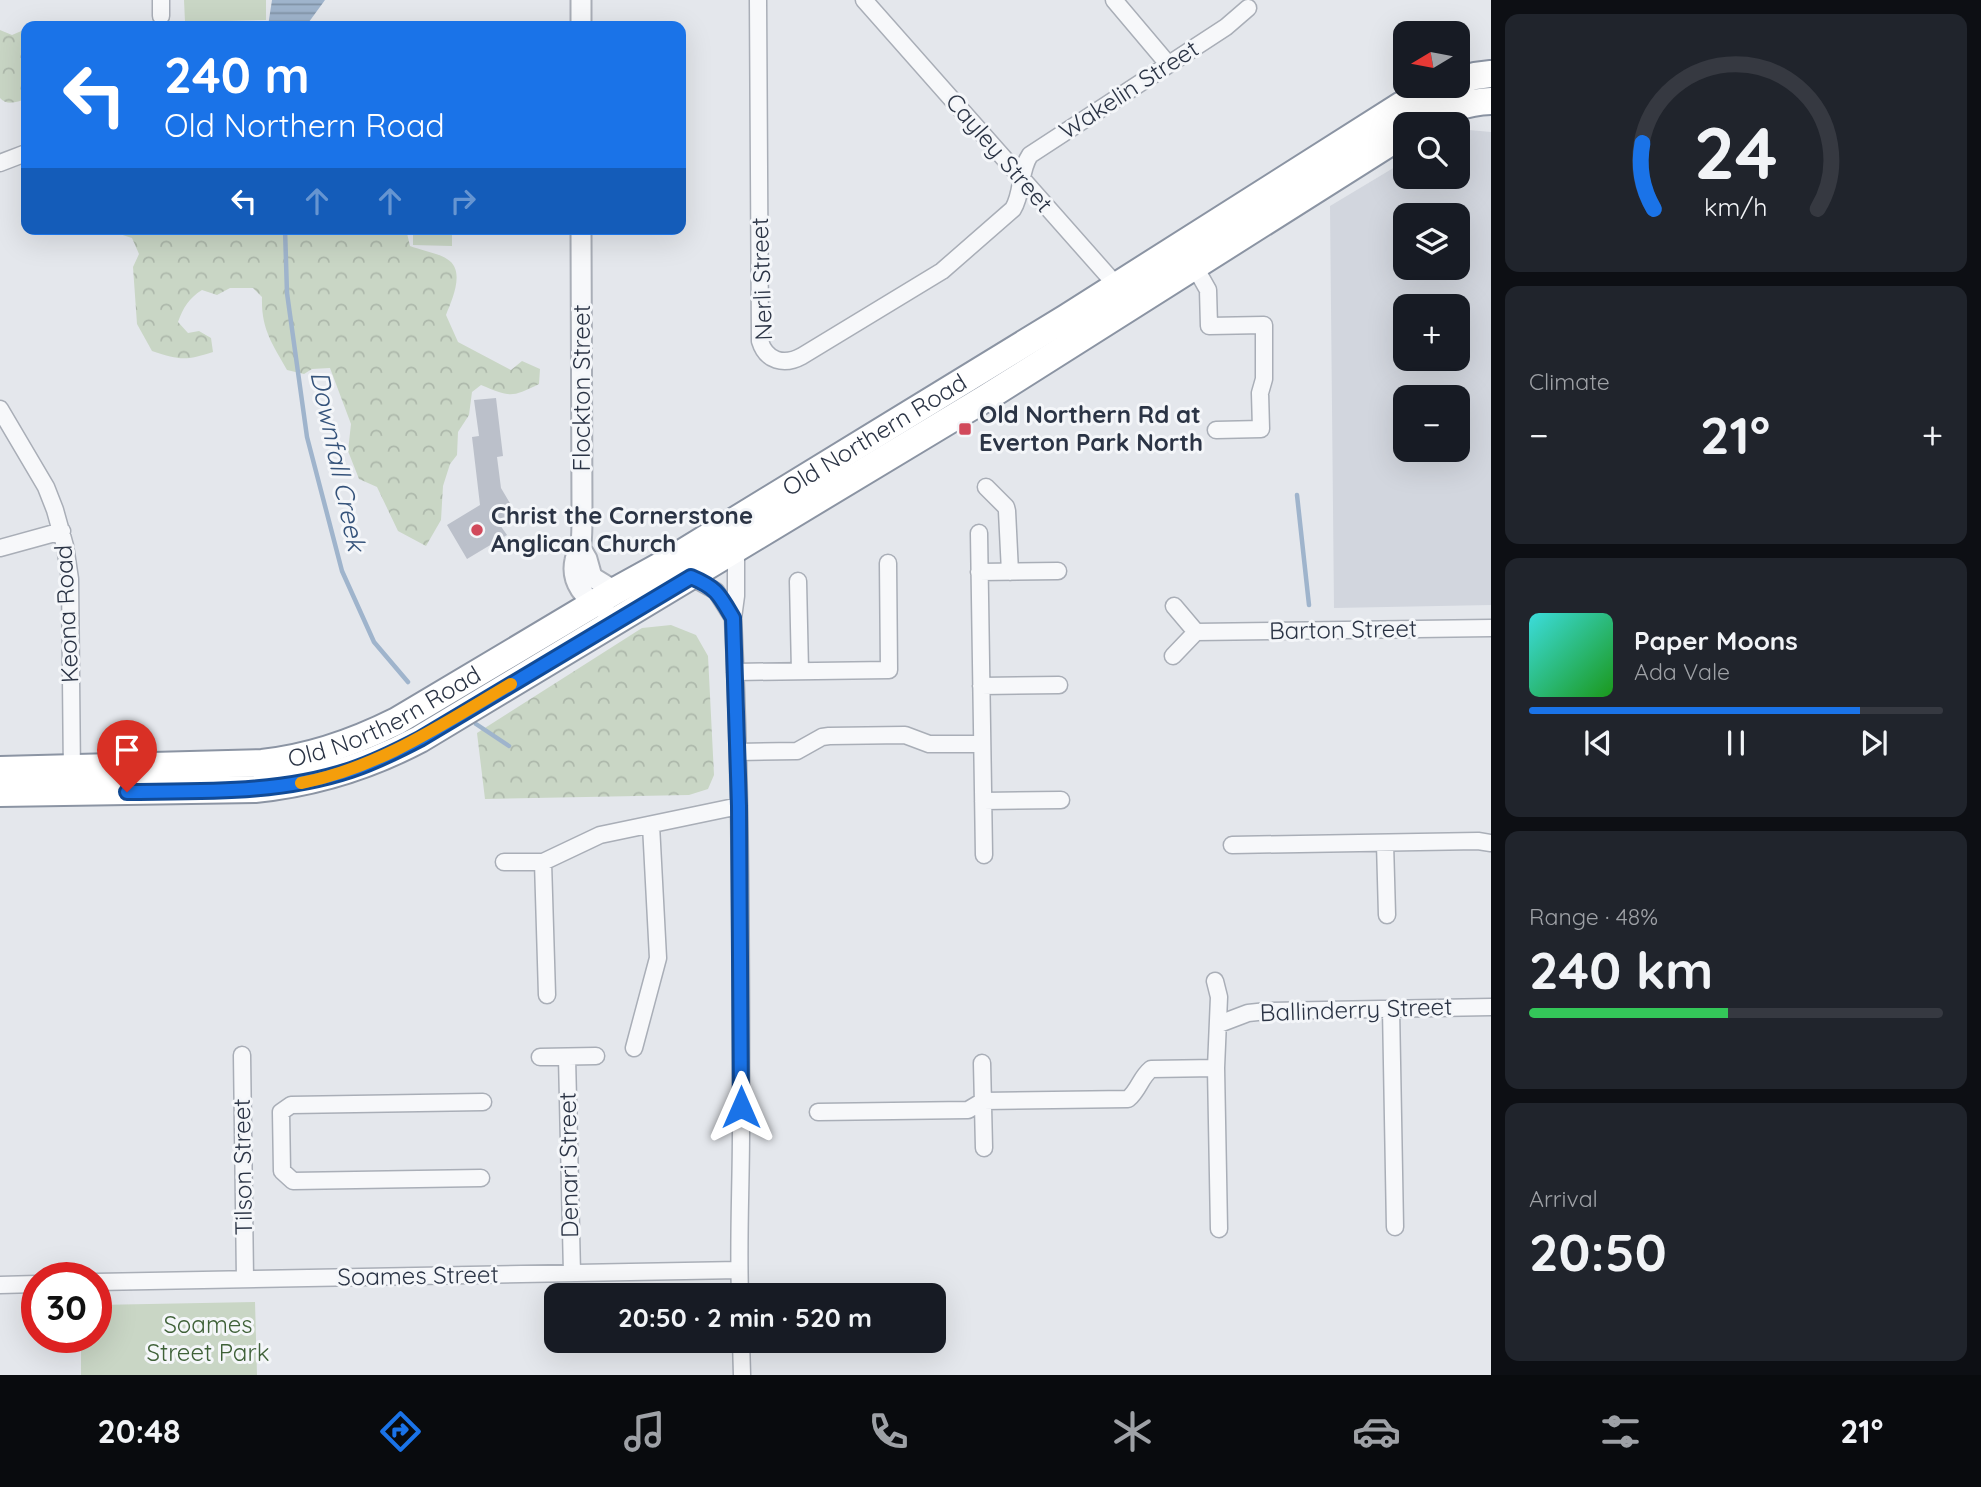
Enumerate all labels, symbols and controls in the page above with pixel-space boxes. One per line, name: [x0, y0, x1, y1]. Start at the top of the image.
north arrow: [1393, 21, 1470, 98]
map controls: [1393, 21, 1470, 462]
street label: Wakelin Street: [1053, 33, 1204, 145]
text: 240 m: [164, 44, 310, 105]
icon: left: [49, 49, 140, 140]
street label: Cayley Street: [940, 87, 1060, 218]
text: Old Northern Road: [164, 105, 445, 145]
text: 24: [1694, 106, 1778, 197]
button: search: [1393, 112, 1470, 189]
icon: left: [225, 182, 263, 220]
icon: ahead: [298, 182, 336, 220]
icon: ahead: [371, 182, 409, 220]
icon: right: [444, 182, 482, 220]
text: km/h: [1704, 191, 1768, 222]
button: layers: [1393, 203, 1470, 280]
street label: Nerli Street: [744, 217, 778, 341]
button: +: [1393, 294, 1470, 371]
street label: Flockton Street: [566, 304, 596, 472]
street label: Old Northern Road: [776, 366, 972, 502]
text: Climate: [1529, 367, 1610, 396]
water label: Downfall Creek: [303, 368, 374, 556]
button: −: [1393, 385, 1470, 462]
place label: Old Northern Rd at Everton Park North: [979, 399, 1203, 457]
text: 21°: [1700, 402, 1770, 467]
text: −: [1529, 411, 1549, 459]
text: +: [1922, 411, 1943, 459]
marker: Old Northern Rd at Everton Park North: [957, 421, 973, 437]
place label: Christ the Cornerstone Anglican Church: [491, 500, 753, 558]
marker: Christ the Cornerstone Anglican Church: [469, 522, 485, 538]
street label: Keona Road: [47, 544, 85, 684]
street label: Barton Street: [1269, 613, 1417, 645]
text: Paper Moons: [1634, 624, 1798, 657]
text: Ada Vale: [1634, 657, 1730, 686]
street label: Old Northern Road: [285, 659, 486, 773]
pin: [97, 720, 157, 792]
icon: previous: [1579, 724, 1617, 762]
icon: pause: [1717, 724, 1755, 762]
icon: next: [1855, 724, 1893, 762]
icon: arrive: [108, 731, 146, 769]
text: Range · 48%: [1529, 902, 1658, 931]
text: 240 km: [1529, 937, 1713, 1002]
street label: Ballinderry Street: [1259, 991, 1453, 1027]
position arrow: [704, 1070, 778, 1144]
street label: Denari Street: [552, 1092, 584, 1238]
street label: Tilson Street: [226, 1098, 258, 1236]
text: Arrival: [1529, 1184, 1598, 1213]
text: 20:50: [1529, 1219, 1667, 1284]
street label: Soames Street: [337, 1259, 499, 1291]
speed limit sign: 30: [21, 1262, 112, 1353]
text: 20:50 · 2 min · 520 m: [618, 1301, 872, 1334]
park label: Soames Street Park: [147, 1309, 269, 1367]
icon: directions: [376, 1407, 425, 1456]
icon: music: [620, 1407, 669, 1456]
icon: phone: [864, 1407, 913, 1456]
icon: climate: [1108, 1407, 1157, 1456]
icon: car: [1352, 1407, 1401, 1456]
icon: filters: [1596, 1407, 1645, 1456]
text: 20:48: [98, 1411, 181, 1451]
text: 21°: [1840, 1411, 1883, 1451]

